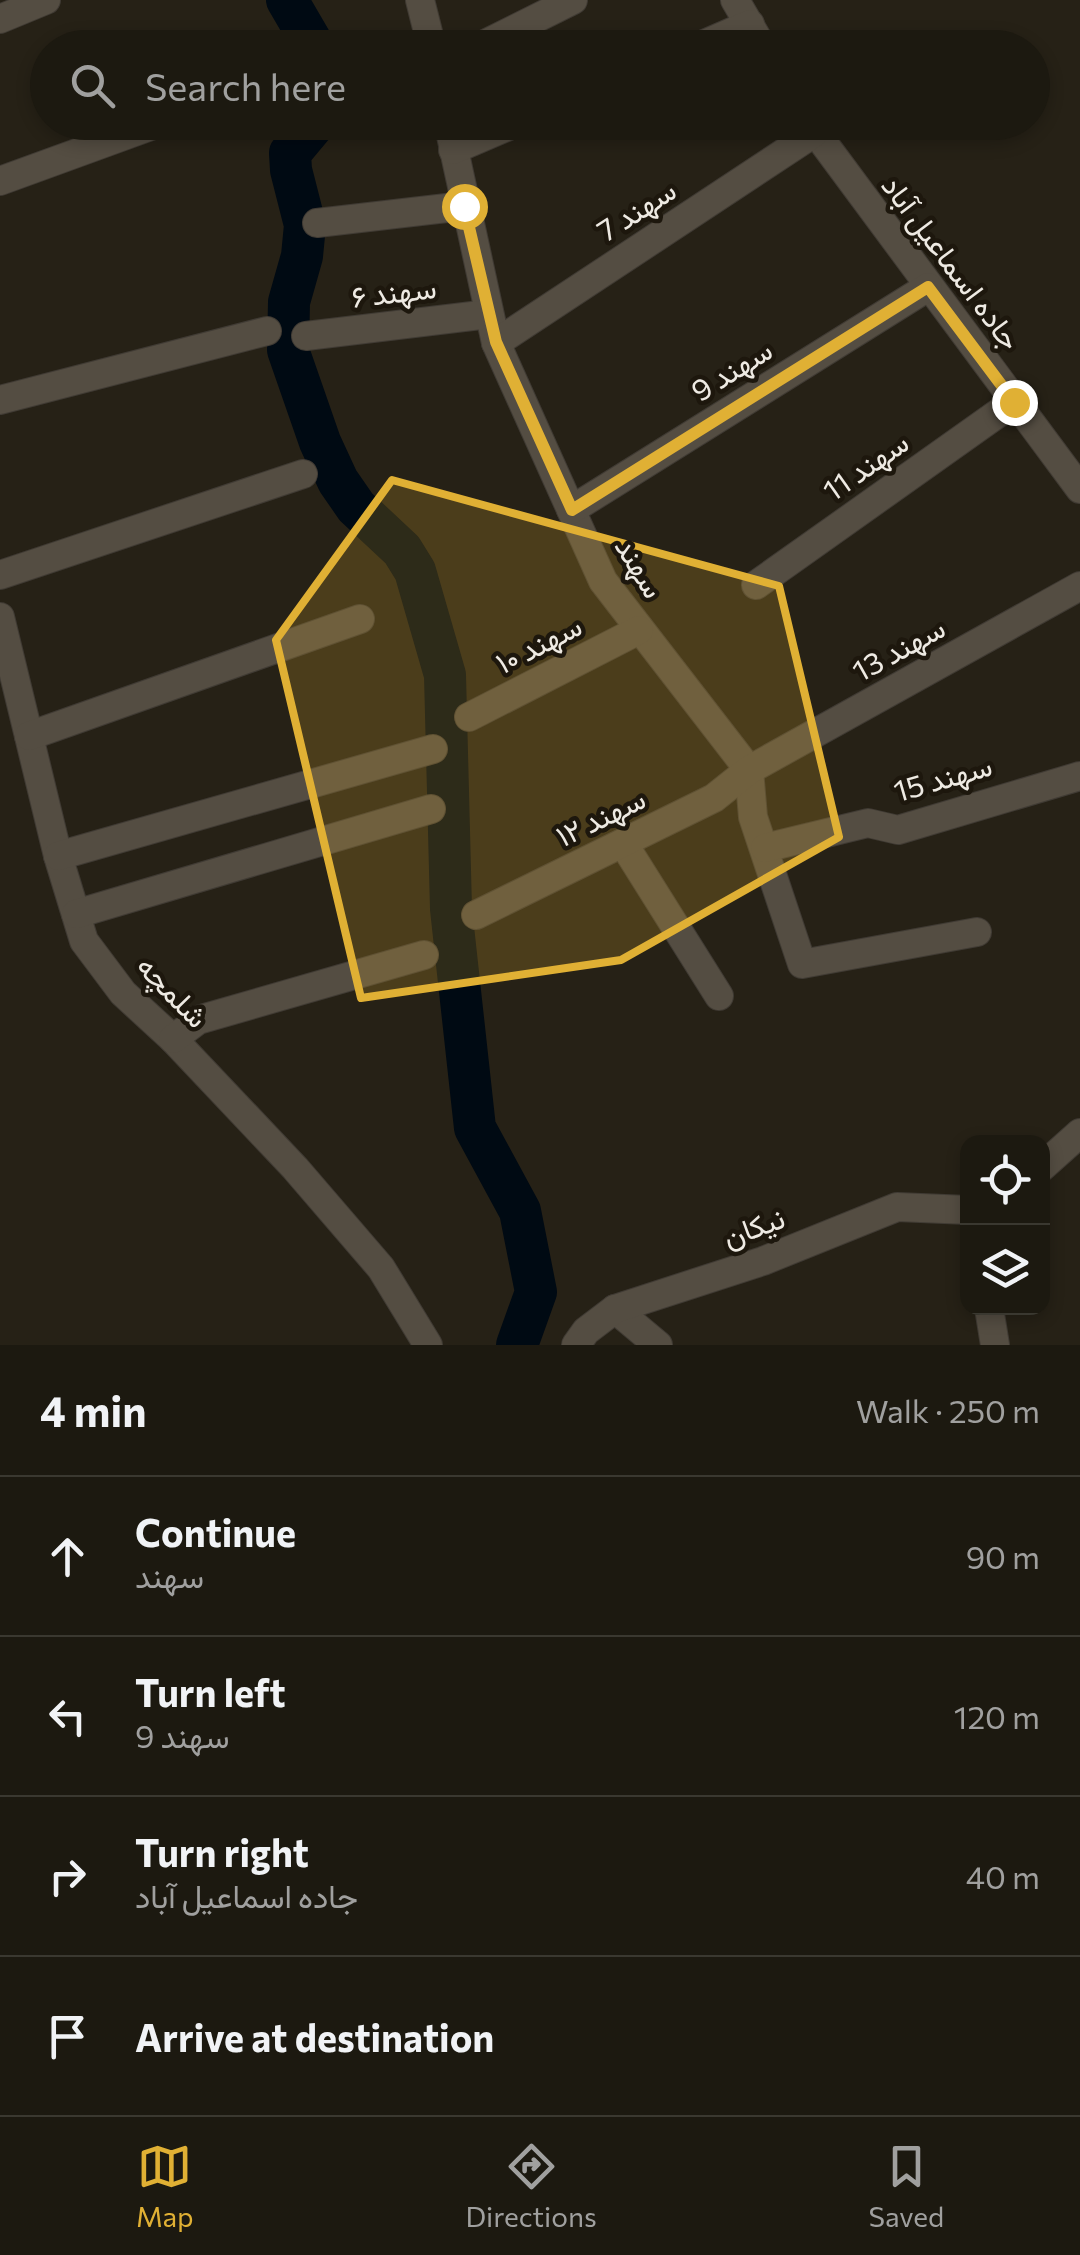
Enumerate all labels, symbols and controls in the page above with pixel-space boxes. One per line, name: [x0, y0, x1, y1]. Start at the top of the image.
search box: [30, 30, 1050, 140]
icon: search: [65, 58, 120, 113]
text: Search here: [145, 62, 346, 109]
street label: جاده اسماعیل آباد: [875, 167, 1031, 357]
street label: سهند 7: [589, 170, 683, 250]
route start: [442, 184, 488, 230]
street label: سهند ۶: [349, 267, 438, 316]
street label: سهند 9: [683, 330, 779, 410]
route end: [992, 380, 1038, 426]
street label: سهند 11: [815, 422, 916, 509]
street label: سهند: [607, 529, 674, 605]
street label: سهند ۱۰: [489, 605, 588, 682]
street label: سهند 13: [845, 607, 952, 690]
street label: سهند 15: [889, 745, 996, 810]
street label: سهند ۱۲: [549, 778, 651, 855]
street label: شلمچه: [128, 946, 217, 1037]
map controls: [960, 1135, 1050, 1315]
button: locate: [960, 1135, 1050, 1225]
street label: نیکان: [717, 1198, 789, 1255]
button: layers: [960, 1225, 1050, 1315]
text: 4 min: [40, 1384, 146, 1436]
text: Walk · 250 m: [856, 1390, 1040, 1430]
text: Continue: [135, 1508, 296, 1555]
icon: ahead: [40, 1529, 95, 1584]
text: 90 m: [966, 1536, 1040, 1576]
text: سهند: [135, 1555, 204, 1595]
text: Turn left: [135, 1668, 286, 1715]
icon: left: [40, 1689, 95, 1744]
text: 120 m: [954, 1696, 1040, 1736]
text: سهند 9: [135, 1715, 230, 1755]
text: Turn right: [135, 1828, 309, 1875]
icon: right: [40, 1849, 95, 1904]
text: 40 m: [966, 1856, 1040, 1896]
text: جاده اسماعیل آباد: [135, 1875, 358, 1915]
icon: arrive: [40, 2009, 95, 2064]
text: Arrive at destination: [135, 2013, 494, 2060]
tab: Map: [136, 2139, 194, 2233]
tab: Directions: [465, 2139, 597, 2233]
tab: Saved: [869, 2139, 944, 2233]

